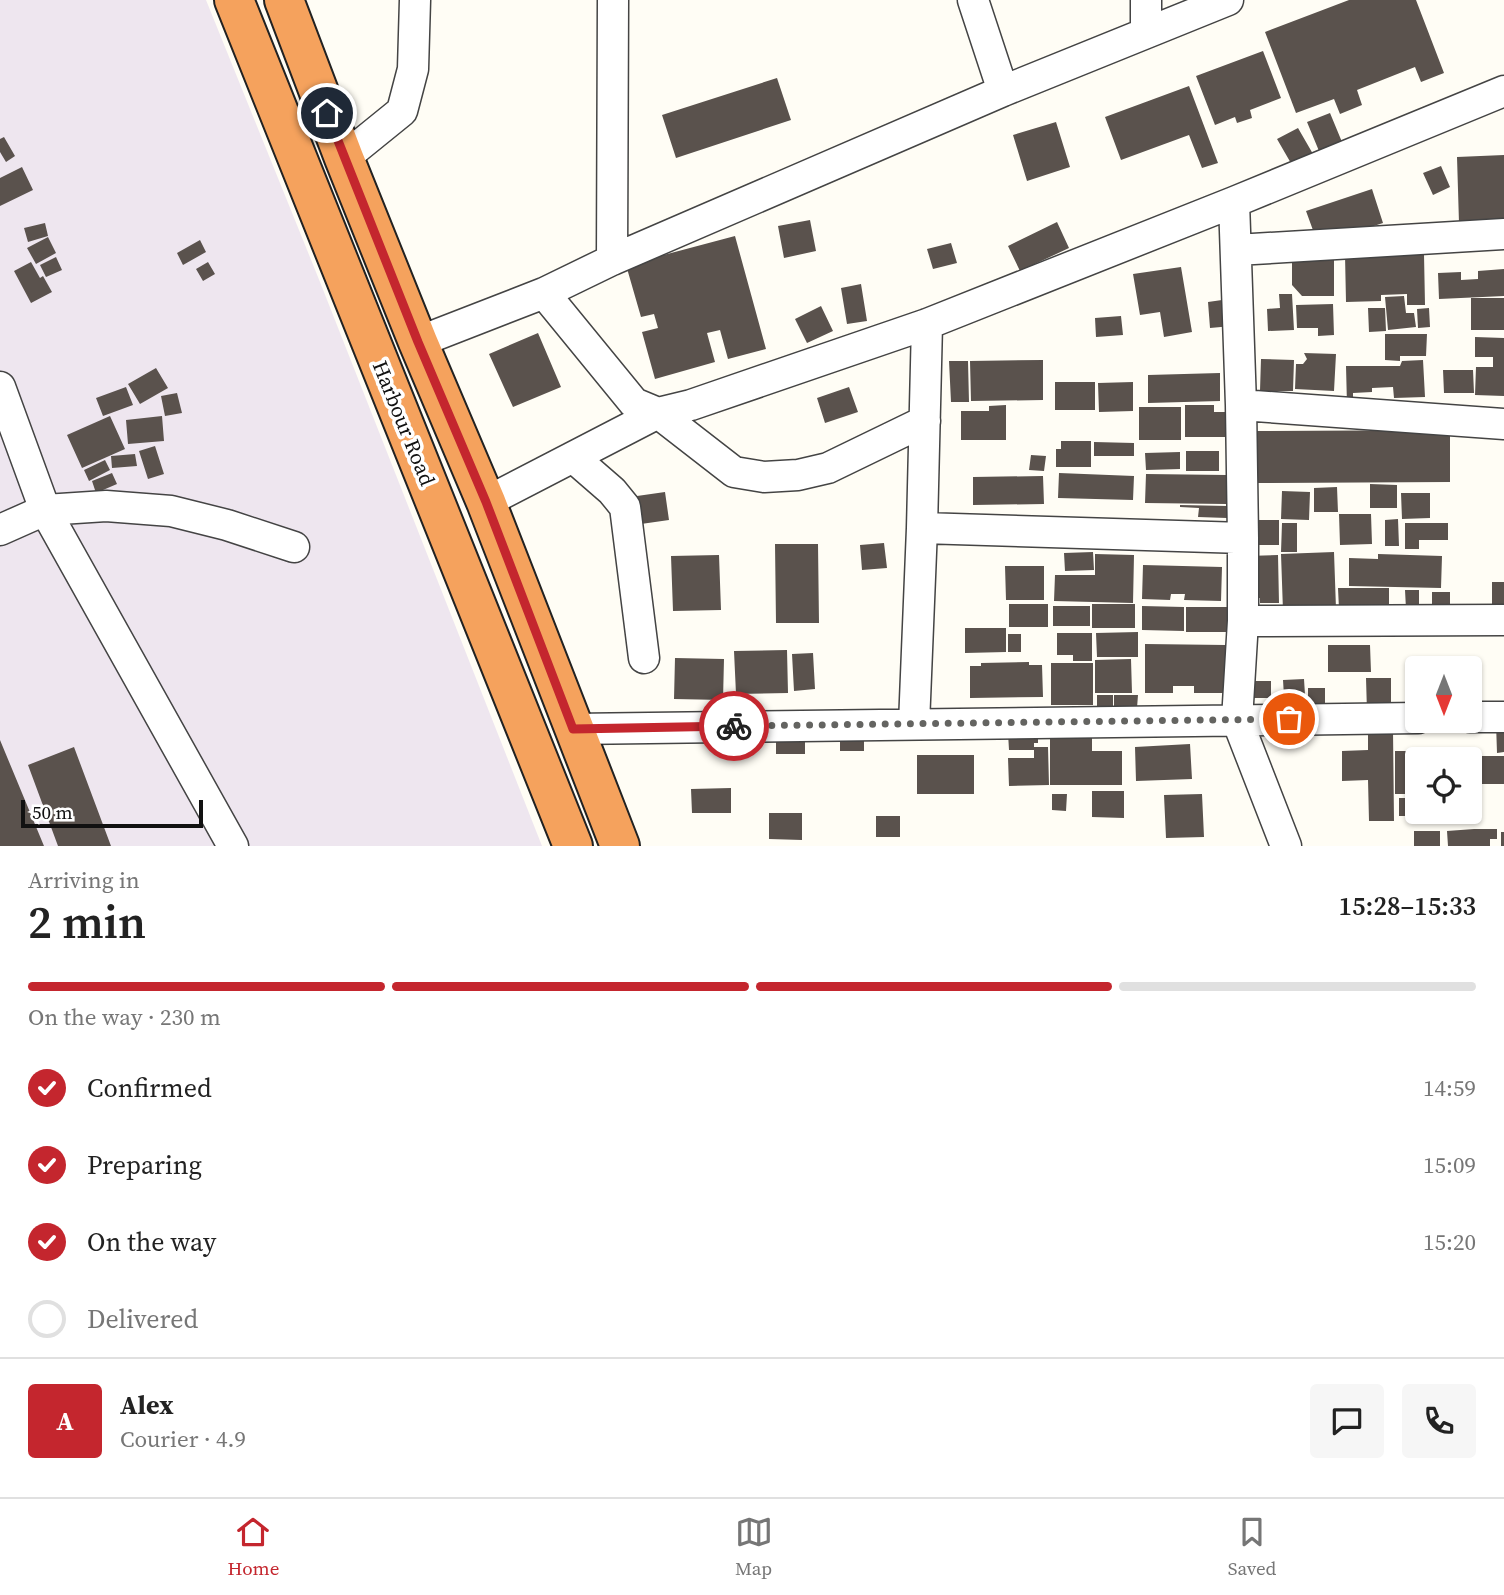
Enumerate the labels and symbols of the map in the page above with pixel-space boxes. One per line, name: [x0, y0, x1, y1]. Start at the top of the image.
pin: [297, 83, 357, 143]
street label: Harbour Road: [366, 356, 442, 490]
north arrow: [1405, 656, 1482, 733]
pin: [1259, 689, 1319, 749]
courier: [699, 691, 769, 761]
scale bar: [21, 797, 203, 829]

